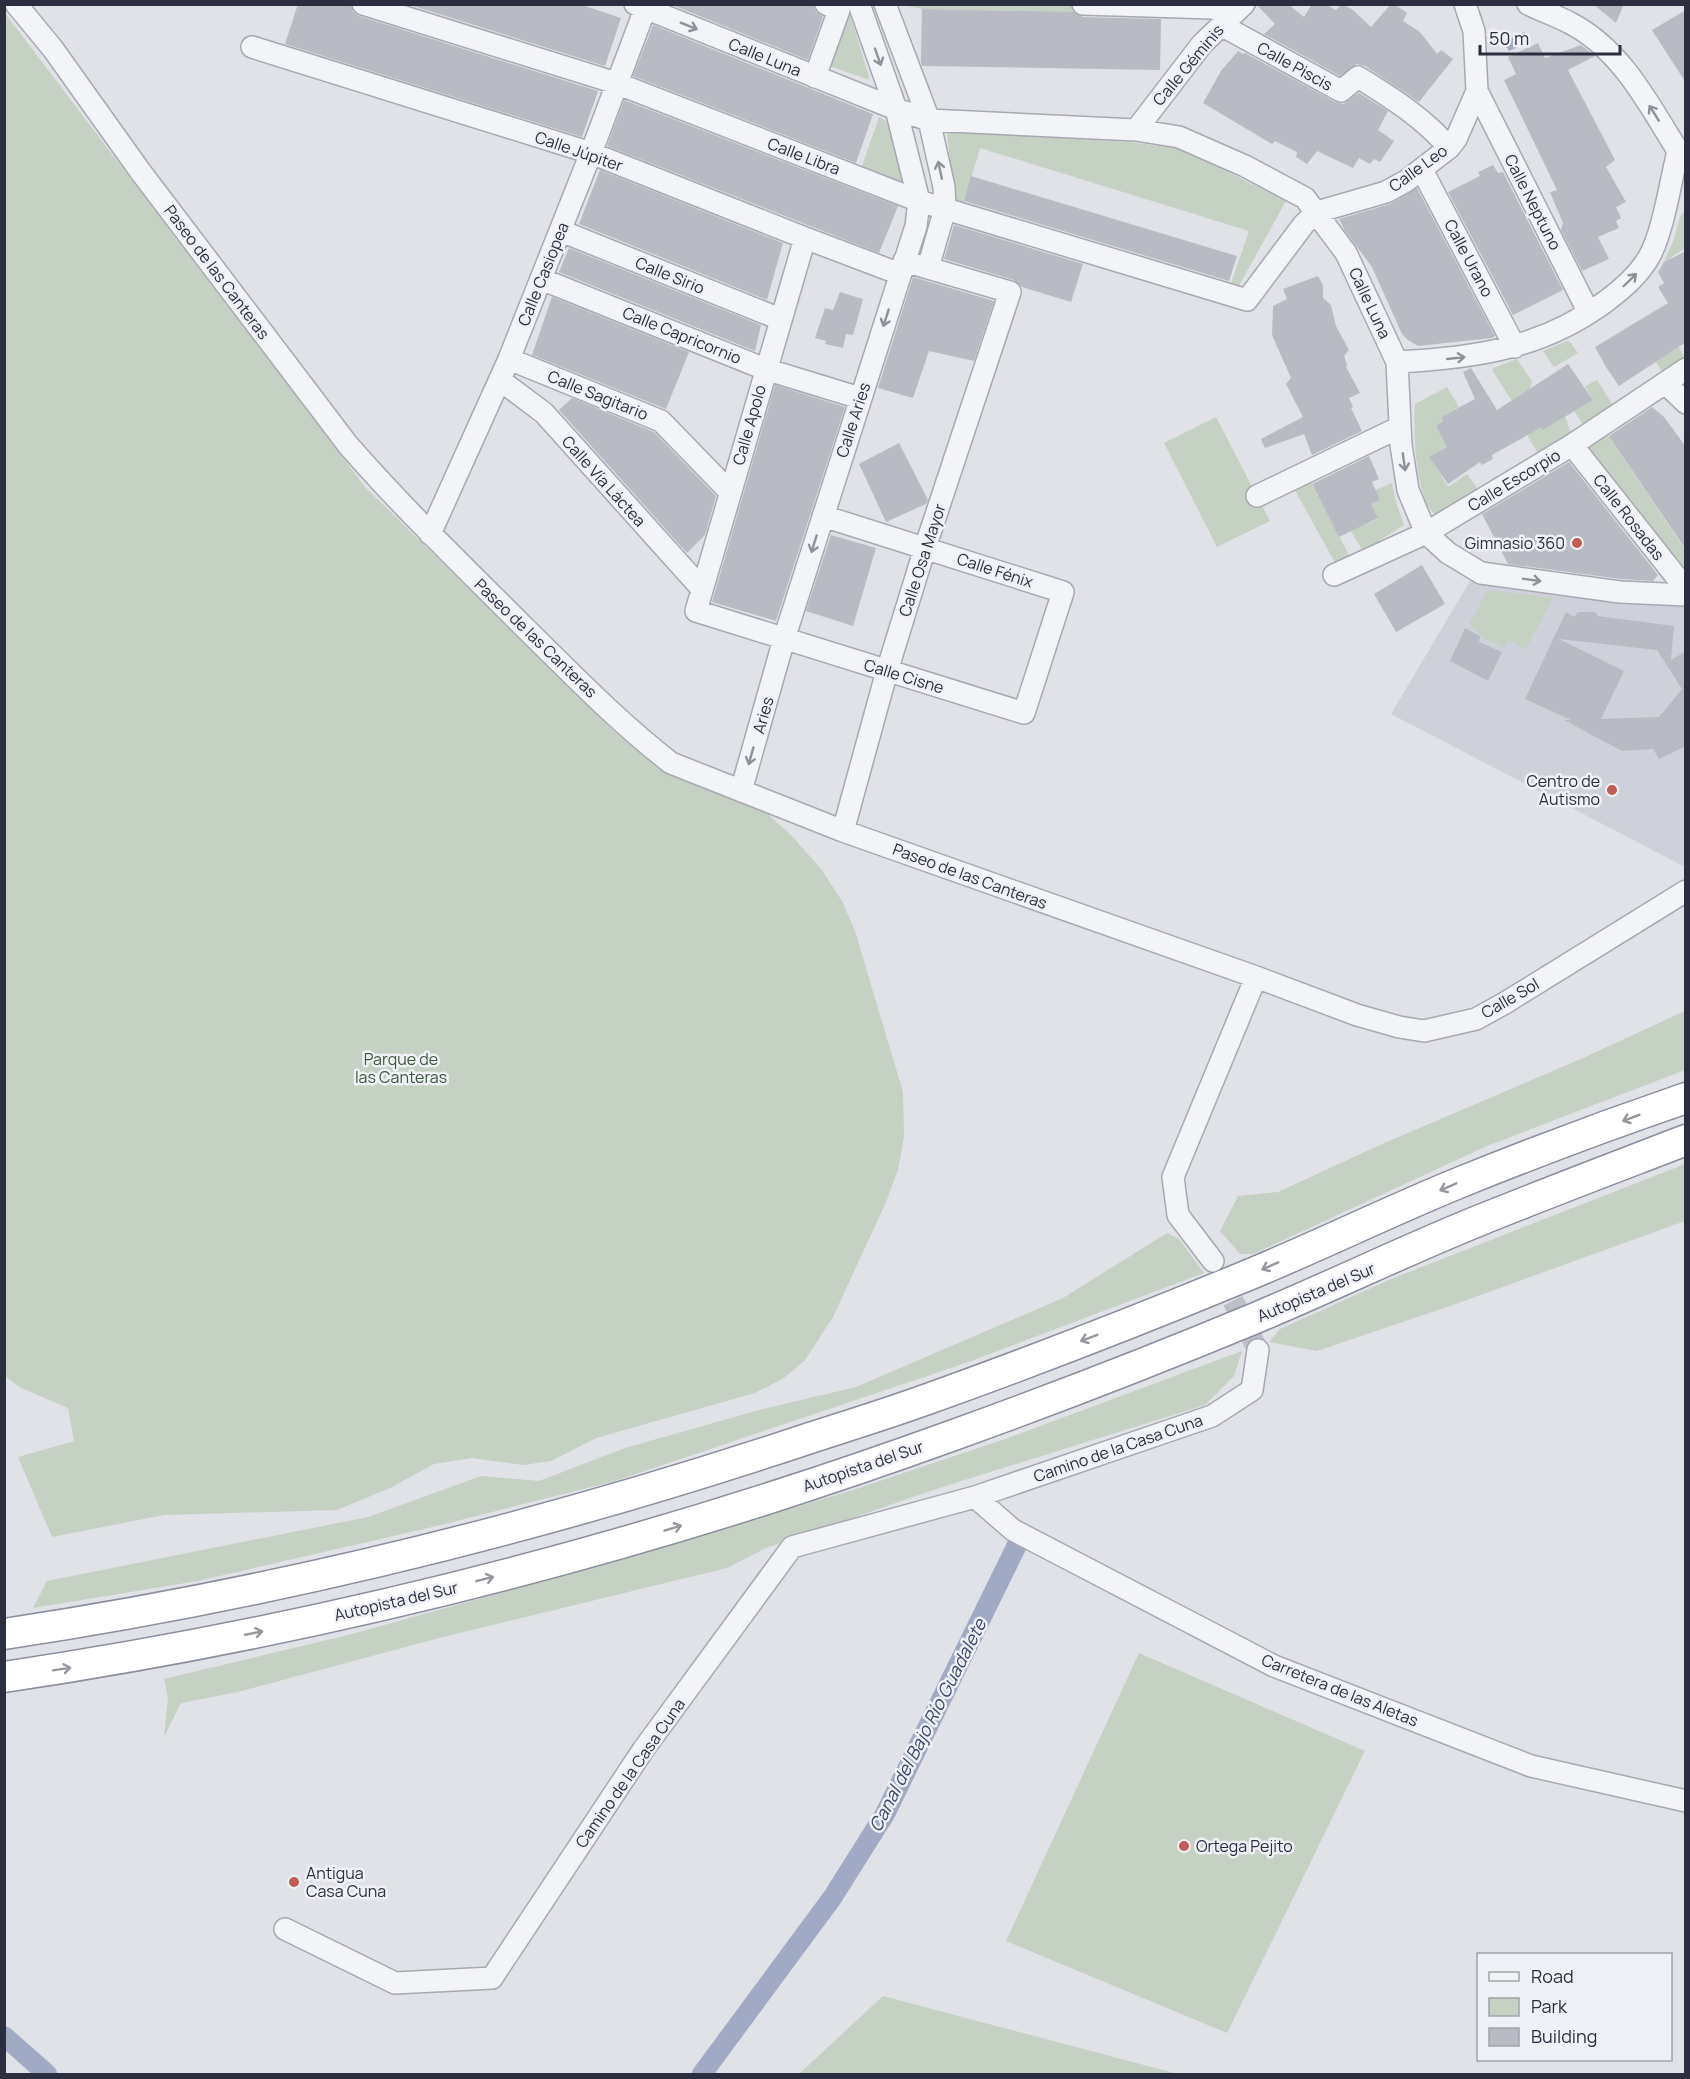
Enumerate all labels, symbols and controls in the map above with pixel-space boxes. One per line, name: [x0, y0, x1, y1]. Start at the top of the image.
scale bar: [1480, 18, 1620, 56]
street label: Calle Géminis: [1148, 20, 1228, 110]
one-way arrow: [679, 21, 698, 32]
text: 50 m: [1489, 26, 1529, 50]
street label: Calle Luna: [725, 32, 805, 82]
street label: Calle Piscis: [1253, 36, 1337, 96]
one-way arrow: [873, 47, 884, 66]
one-way arrow: [1648, 105, 1660, 122]
street label: Calle Júpiter: [532, 126, 626, 176]
street label: Calle Libra: [765, 132, 843, 180]
street label: Calle Leo: [1384, 139, 1452, 197]
street label: Calle Neptuno: [1499, 150, 1567, 254]
one-way arrow: [934, 161, 945, 180]
street label: Paseo de las Canteras: [159, 200, 275, 344]
street label: Calle Urano: [1439, 215, 1499, 301]
street label: Calle Casiopea: [512, 219, 574, 329]
street label: Calle Sirio: [632, 251, 708, 299]
street label: Calle Luna: [1344, 264, 1396, 342]
one-way arrow: [1623, 273, 1638, 288]
street label: Calle Capricornio: [619, 301, 745, 369]
one-way arrow: [880, 308, 891, 327]
one-way arrow: [1445, 352, 1465, 363]
street label: Calle Sagitario: [544, 365, 652, 425]
street label: Calle Aries: [831, 380, 875, 460]
street label: Calle Apolo: [727, 382, 771, 468]
street label: Calle Vía Láctea: [557, 431, 651, 531]
street label: Calle Escorpio: [1464, 444, 1564, 516]
one-way arrow: [1398, 452, 1409, 472]
street label: Calle Rosadas: [1588, 469, 1670, 565]
street label: Calle Osa Mayor: [893, 500, 951, 619]
place label: Gimnasio 360: [1465, 532, 1565, 554]
one-way arrow: [808, 534, 819, 553]
marker: Gimnasio 360: [1570, 536, 1584, 550]
street label: Calle Fénix: [954, 547, 1036, 593]
street label: Paseo de las Canteras: [470, 574, 602, 702]
one-way arrow: [1522, 574, 1542, 585]
street label: Calle Cisne: [861, 653, 947, 699]
street label: Aries: [747, 694, 779, 736]
one-way arrow: [745, 746, 756, 765]
place label: Centro de Autismo: [1526, 770, 1600, 810]
marker: Centro de Autismo: [1605, 783, 1619, 797]
street label: Paseo de las Canteras: [890, 838, 1050, 914]
street label: Calle Sol: [1477, 973, 1543, 1023]
park label: Parque de las Canteras: [355, 1048, 447, 1088]
one-way arrow: [1622, 1113, 1640, 1124]
one-way arrow: [1440, 1182, 1458, 1194]
street label: Autopista del Sur: [1254, 1257, 1379, 1327]
one-way arrow: [1261, 1260, 1279, 1272]
one-way arrow: [1080, 1333, 1099, 1344]
street label: Camino de la Casa Cuna: [1030, 1409, 1206, 1487]
street label: Autopista del Sur: [800, 1435, 926, 1497]
one-way arrow: [663, 1521, 682, 1532]
one-way arrow: [475, 1573, 494, 1585]
street label: Autopista del Sur: [332, 1576, 460, 1626]
water label: Canal del Bajo Río Guadalete: [863, 1613, 992, 1836]
one-way arrow: [244, 1627, 263, 1638]
street label: Carretera de las Aletas: [1258, 1648, 1422, 1732]
one-way arrow: [52, 1663, 72, 1674]
street label: Camino de la Casa Cuna: [570, 1694, 690, 1852]
place label: Ortega Pejito: [1196, 1835, 1293, 1857]
marker: Ortega Pejito: [1177, 1839, 1191, 1853]
place label: Antigua Casa Cuna: [306, 1862, 386, 1902]
marker: Antigua Casa Cuna: [287, 1875, 301, 1889]
legend: [1477, 1953, 1672, 2061]
text: Road: [1531, 1964, 1574, 1988]
text: Park: [1531, 1994, 1568, 2018]
text: Building: [1531, 2024, 1597, 2048]

